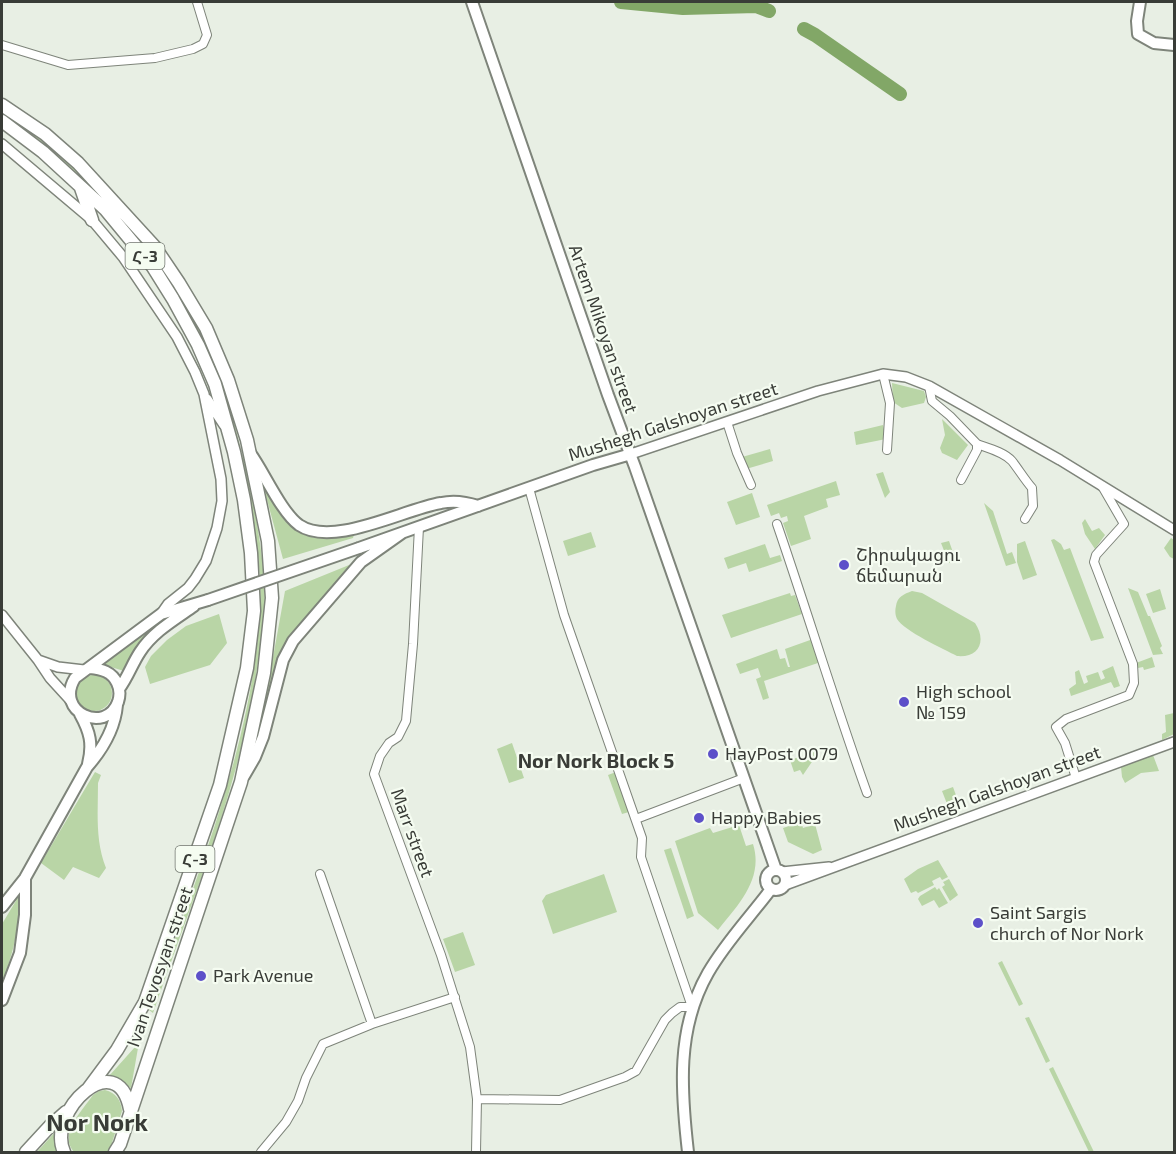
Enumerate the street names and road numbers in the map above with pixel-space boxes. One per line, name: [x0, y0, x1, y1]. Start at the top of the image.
street label: Artem Mikoyan street: [565, 241, 643, 416]
road number: Հ-3: [126, 243, 164, 269]
street label: Mushegh Galshoyan street: [565, 377, 780, 465]
street label: Mushegh Galshoyan street: [890, 740, 1103, 836]
street label: Marr street: [387, 785, 439, 880]
road number: Հ-3: [176, 846, 214, 872]
street label: Ivan Tevosyan street: [121, 884, 197, 1050]

